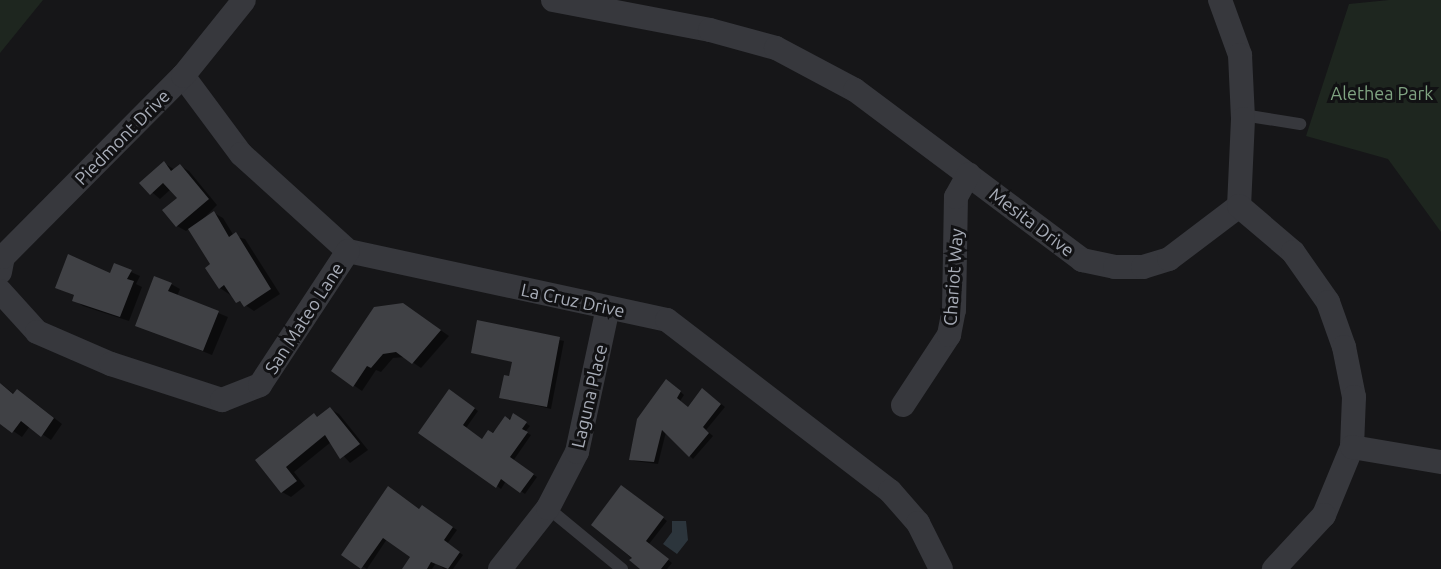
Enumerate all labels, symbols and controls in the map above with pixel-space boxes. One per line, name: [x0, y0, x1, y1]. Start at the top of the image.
park label: Alethea Park: [1331, 82, 1433, 104]
street label: Piedmont Drive: [70, 85, 174, 189]
street label: Mesita Drive: [985, 183, 1079, 261]
street label: Chariot Way: [939, 228, 967, 326]
street label: San Mateo Lane: [260, 258, 348, 378]
street label: La Cruz Drive: [519, 278, 627, 322]
street label: Laguna Place: [567, 342, 611, 450]

